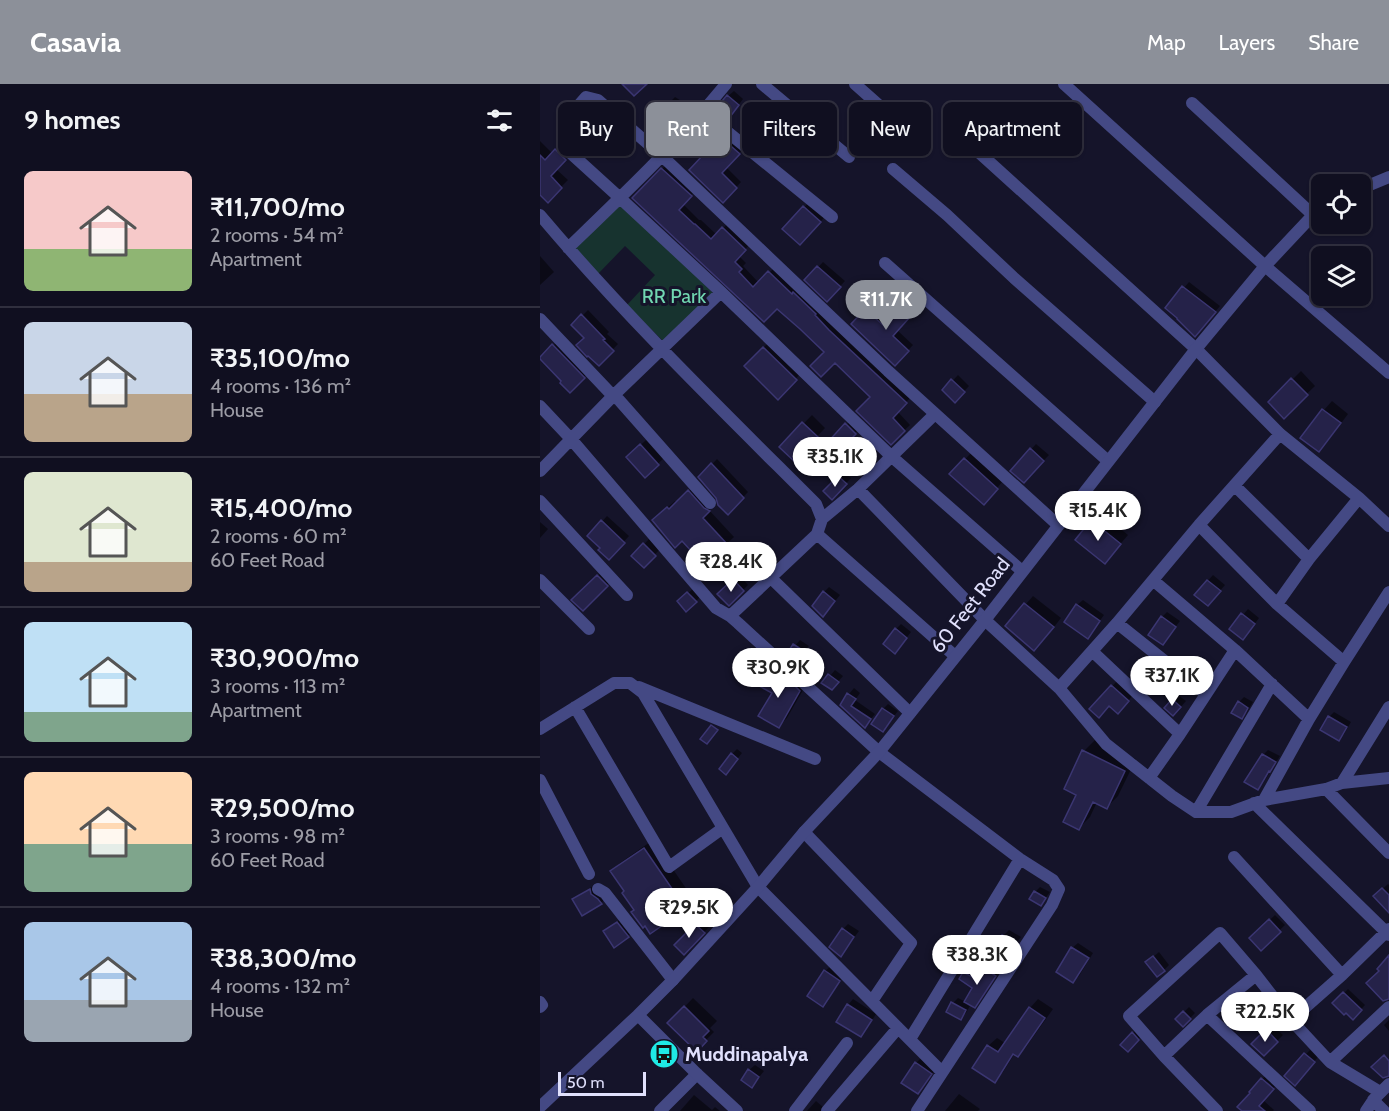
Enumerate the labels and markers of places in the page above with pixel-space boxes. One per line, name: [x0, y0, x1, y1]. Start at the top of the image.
pin: ₹11.7K: [837, 280, 935, 331]
pin: ₹35.1K: [786, 437, 884, 488]
pin: ₹15.4K: [1049, 491, 1147, 542]
pin: ₹28.4K: [682, 542, 780, 593]
pin: ₹30.9K: [729, 648, 827, 699]
pin: ₹37.1K: [1123, 656, 1221, 707]
pin: ₹29.5K: [640, 888, 738, 939]
pin: ₹38.3K: [928, 935, 1026, 986]
pin: ₹22.5K: [1216, 992, 1314, 1043]
bus stop icon: Muddinapalya: [648, 1038, 680, 1070]
place label: Muddinapalya: [685, 1042, 808, 1066]

